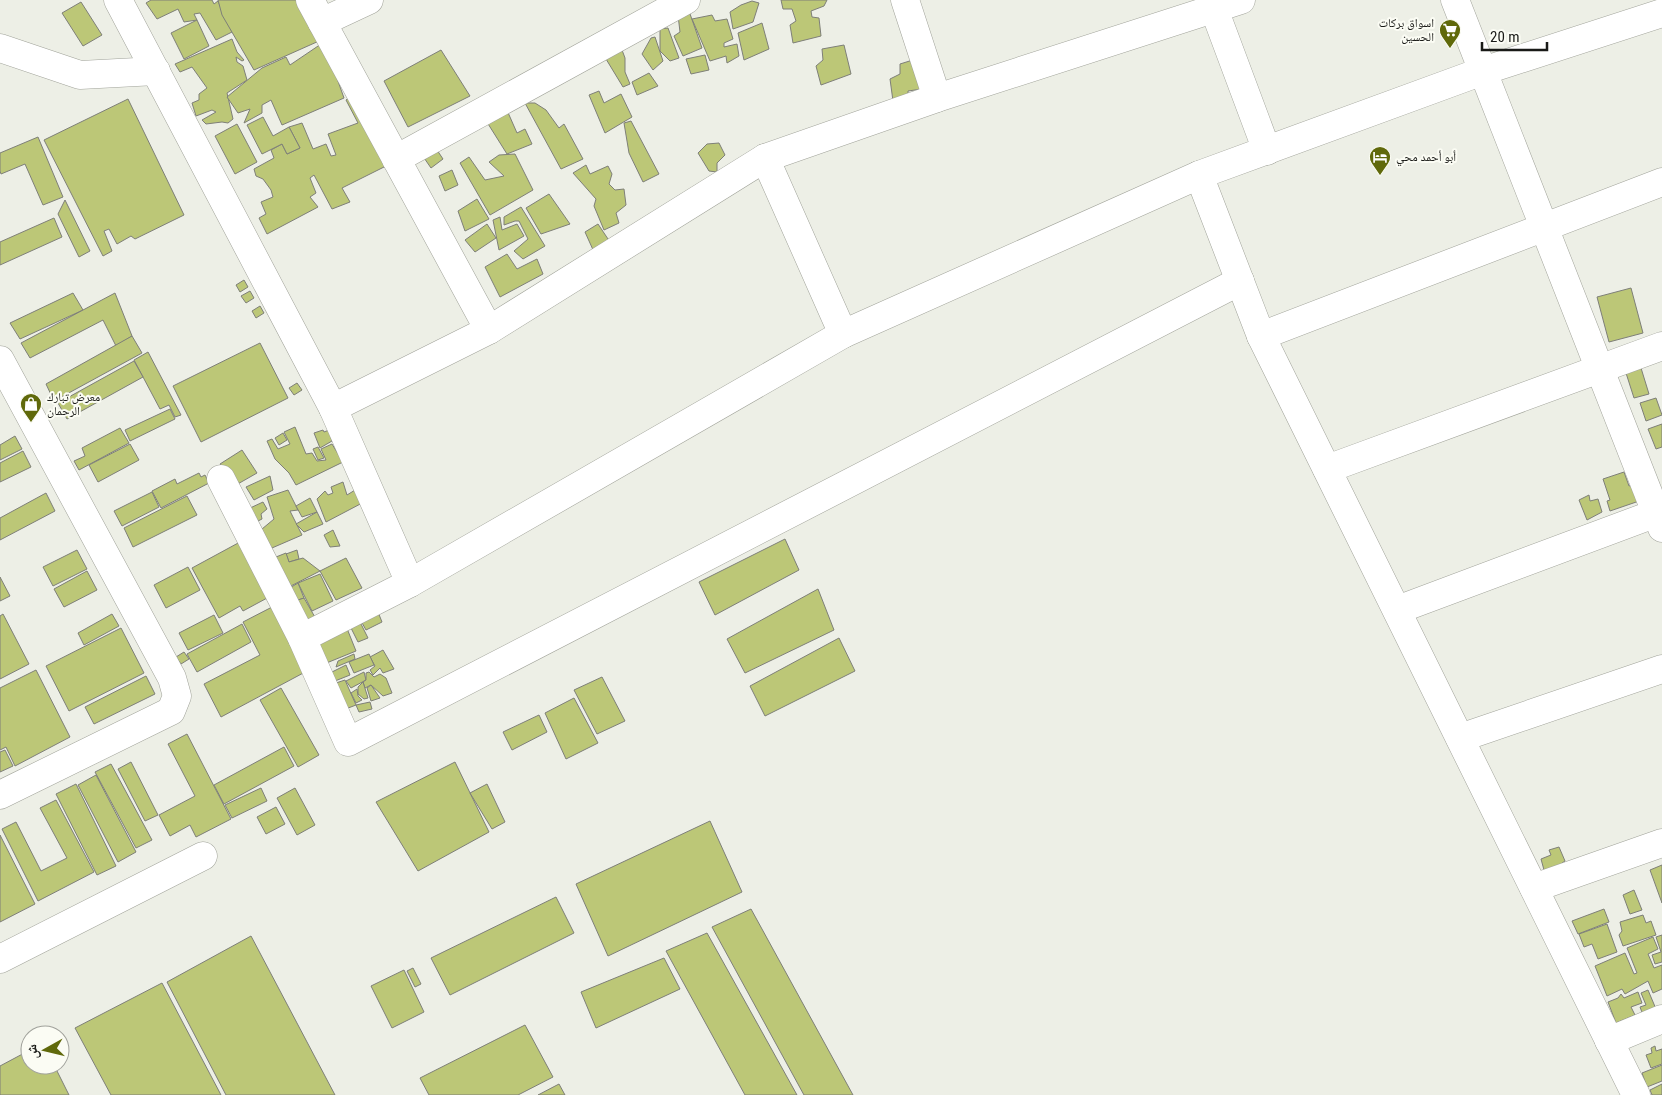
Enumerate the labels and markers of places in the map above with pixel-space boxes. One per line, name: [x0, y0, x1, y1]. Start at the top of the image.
place label: اسواق بركات الحسين: [1379, 16, 1434, 44]
supermarket icon: اسواق بركات الحسين: [1438, 18, 1462, 49]
hotel icon: أبو أحمد محي: [1368, 145, 1392, 176]
place label: أبو أحمد محي: [1396, 150, 1456, 167]
place label: معرض تبارك الرحمان: [47, 390, 100, 418]
shop icon: معرض تبارك الرحمان: [19, 392, 43, 423]

